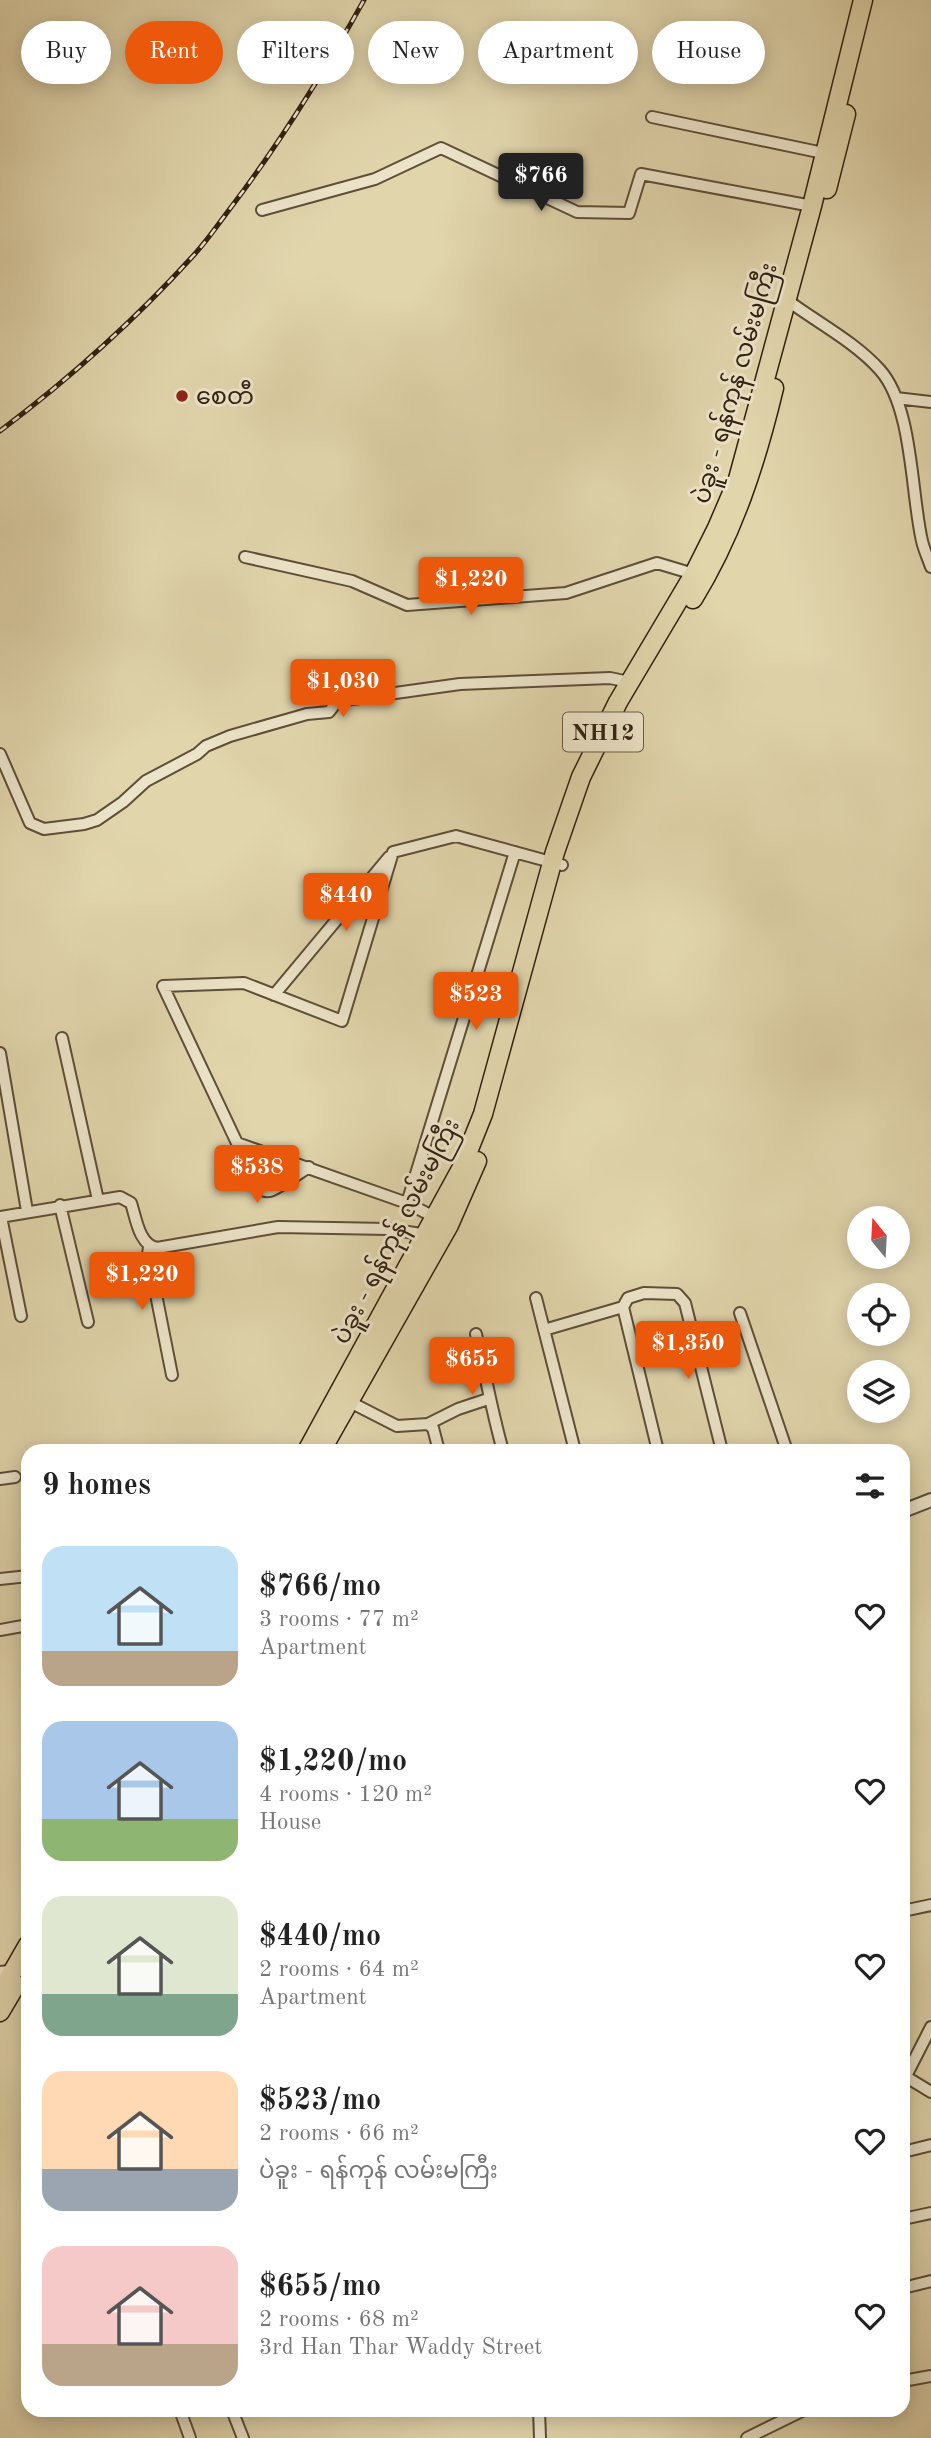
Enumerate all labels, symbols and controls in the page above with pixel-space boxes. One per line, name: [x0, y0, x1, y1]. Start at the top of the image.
chip: Buy: [21, 21, 111, 84]
chip: Rent: [125, 21, 223, 84]
chip: Filters: [237, 21, 354, 84]
chip: New: [368, 21, 464, 84]
chip: Apartment: [478, 21, 638, 84]
chip: House: [652, 21, 765, 84]
pin: $766: [500, 154, 582, 213]
text: $766: [514, 164, 568, 187]
street label: ပဲခူး - ရန်ကုန် လမ်းမကြီး: [685, 259, 788, 508]
place label: စေတီ: [196, 380, 254, 410]
marker: စေတီ: [174, 388, 190, 404]
pin: $1,220: [414, 558, 528, 617]
text: $1,220: [434, 568, 508, 591]
pin: $1,030: [286, 660, 400, 719]
text: $1,030: [306, 670, 380, 693]
road number: NH12: [563, 712, 643, 752]
pin: $440: [305, 874, 387, 933]
text: $440: [319, 884, 373, 907]
pin: $523: [435, 972, 517, 1032]
text: $523: [449, 983, 503, 1006]
street label: ပဲခူး - ရန်ကုန် လမ်းမကြီး: [325, 1113, 470, 1351]
pin: $538: [216, 1146, 298, 1205]
text: $538: [230, 1156, 284, 1179]
north arrow: [847, 1206, 910, 1269]
map controls: [847, 1206, 910, 1423]
pin: $1,220: [85, 1252, 199, 1312]
text: $1,220: [105, 1263, 179, 1286]
button: locate: [847, 1283, 910, 1346]
pin: $1,350: [631, 1322, 745, 1381]
text: $1,350: [651, 1332, 725, 1355]
pin: $655: [431, 1338, 513, 1397]
text: $655: [445, 1348, 499, 1371]
button: layers: [847, 1360, 910, 1423]
icon: filters: [851, 1467, 889, 1505]
text: 9 homes: [42, 1471, 151, 1501]
text: $766/mo: [259, 1572, 381, 1602]
icon: home: [98, 1574, 182, 1658]
icon: heart: [851, 1597, 889, 1635]
text: 3 rooms · 77 m²: [259, 1608, 419, 1631]
text: Apartment: [259, 1636, 367, 1659]
text: $1,220/mo: [259, 1747, 407, 1777]
icon: home: [98, 1749, 182, 1833]
icon: heart: [851, 1772, 889, 1810]
text: 4 rooms · 120 m²: [259, 1783, 432, 1806]
text: House: [259, 1811, 321, 1834]
text: $440/mo: [259, 1922, 381, 1952]
icon: home: [98, 1924, 182, 2008]
icon: heart: [851, 1947, 889, 1985]
text: 2 rooms · 64 m²: [259, 1958, 419, 1981]
text: Apartment: [259, 1986, 367, 2009]
text: $523/mo: [259, 2086, 381, 2116]
icon: home: [98, 2099, 182, 2183]
text: 2 rooms · 66 m²: [259, 2122, 419, 2145]
icon: heart: [851, 2122, 889, 2160]
text: ပဲခူး - ရန်ကုန် လမ်းမကြီး: [259, 2160, 498, 2183]
text: $655/mo: [259, 2272, 381, 2302]
icon: home: [98, 2274, 182, 2358]
icon: heart: [851, 2297, 889, 2335]
text: 2 rooms · 68 m²: [259, 2308, 419, 2331]
text: 3rd Han Thar Waddy Street: [259, 2336, 542, 2359]

